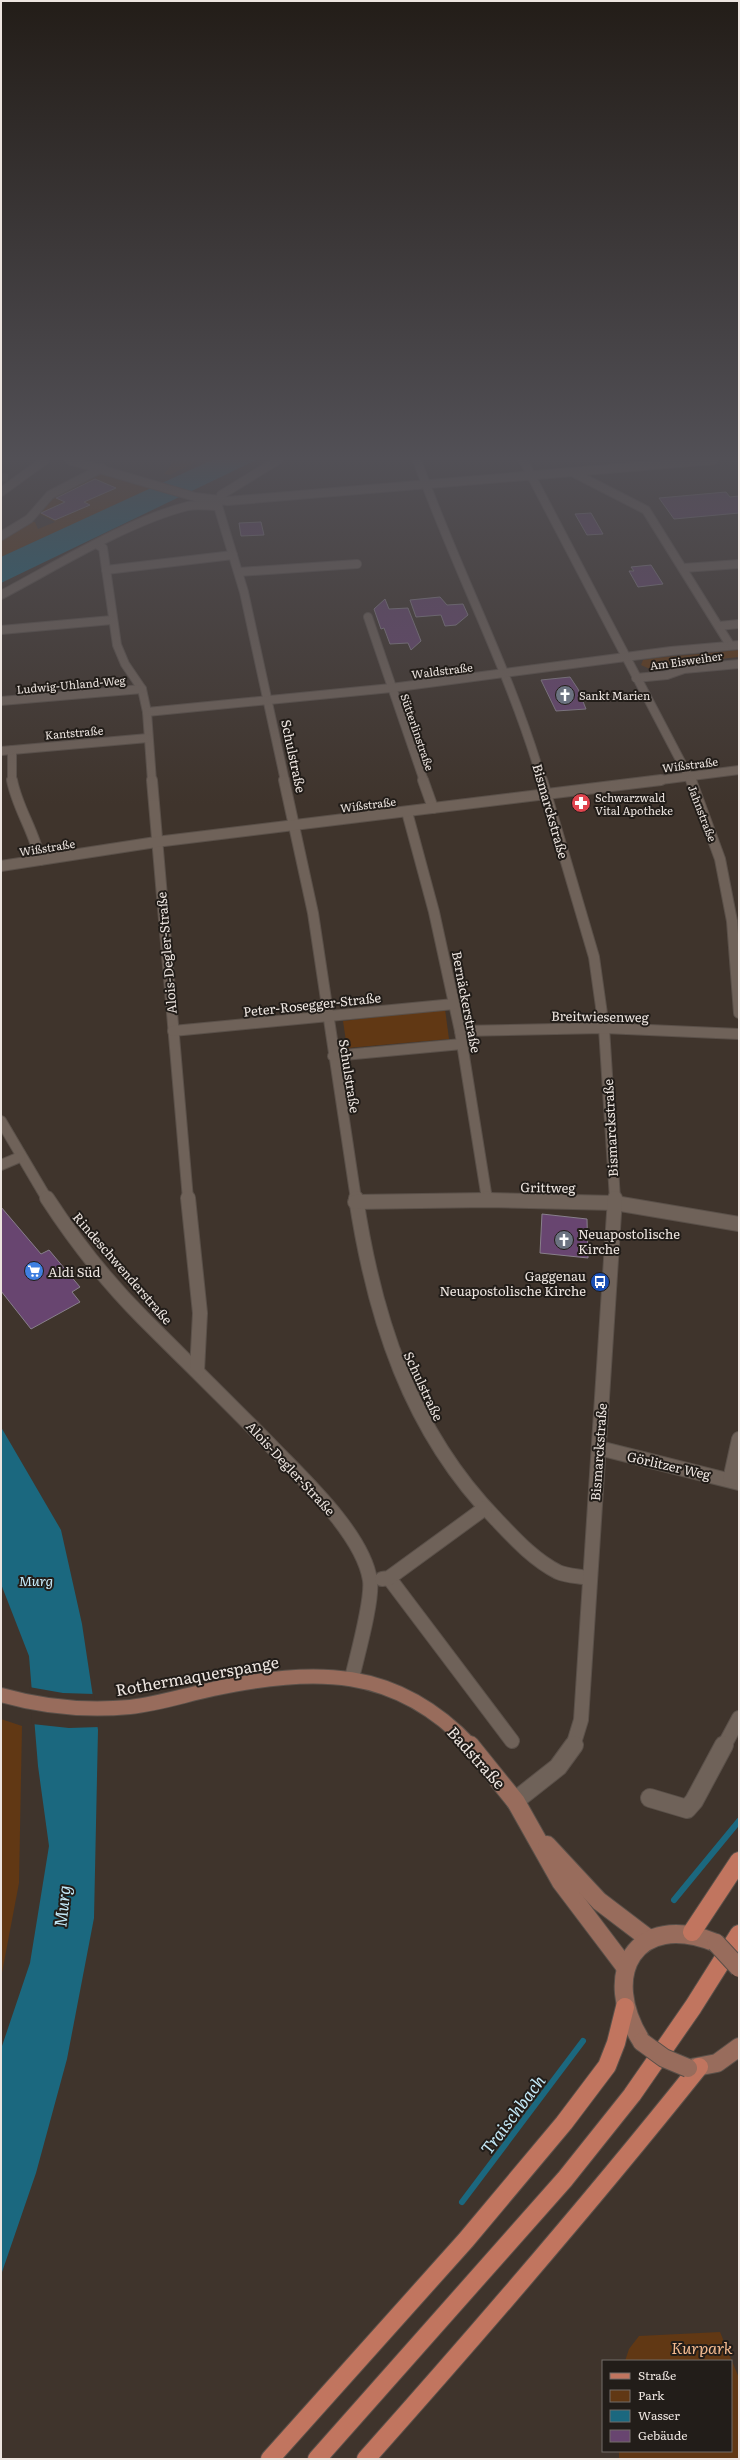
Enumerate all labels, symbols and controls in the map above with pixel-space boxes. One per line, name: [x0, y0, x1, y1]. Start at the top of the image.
street label: Am Eisweiher: [649, 647, 724, 673]
street label: Waldstraße: [411, 658, 474, 682]
street label: Ludwig-Uhland-Weg: [16, 671, 127, 697]
church icon: Sankt Marien: [554, 684, 576, 706]
place label: Sankt Marien: [579, 687, 650, 703]
street label: Sütterlinstraße: [397, 691, 439, 773]
street label: Schulstraße: [277, 718, 311, 795]
street label: Kantstraße: [44, 721, 104, 743]
street label: Wißstraße: [661, 753, 719, 775]
street label: Bismarckstraße: [528, 761, 574, 861]
street label: Jahnstraße: [685, 782, 721, 844]
place label: Schwarzwald Vital Apotheke: [595, 789, 673, 818]
pharmacy icon: Schwarzwald Vital Apotheke: [570, 792, 592, 814]
street label: Wißstraße: [339, 793, 397, 815]
street label: Wißstraße: [18, 835, 76, 859]
street label: Alois-Degler-Straße: [151, 891, 181, 1015]
street label: Bernäckerstraße: [448, 950, 486, 1055]
street label: Peter-Rosegger-Straße: [242, 987, 382, 1021]
street label: Breitwiesenweg: [551, 1006, 650, 1026]
street label: Schulstraße: [335, 1038, 365, 1115]
street label: Bismarckstraße: [598, 1078, 622, 1177]
street label: Grittweg: [520, 1177, 576, 1197]
street label: Rindeschwenderstraße: [69, 1208, 177, 1328]
place label: Neuapostolische Kirche: [578, 1224, 680, 1258]
church icon: Neuapostolische Kirche: [553, 1229, 575, 1251]
supermarket icon: Aldi Süd: [23, 1260, 45, 1282]
place label: Aldi Süd: [48, 1262, 101, 1281]
place label: Gaggenau Neuapostolische Kirche: [440, 1266, 586, 1300]
bus stop icon: Gaggenau Neuapostolische Kirche: [589, 1271, 611, 1293]
street label: Schulstraße: [400, 1348, 448, 1424]
street label: Bismarckstraße: [585, 1402, 611, 1502]
street label: Alois-Degler-Straße: [242, 1417, 340, 1519]
street label: Görlitzer Weg: [625, 1446, 713, 1484]
water label: Murg: [19, 1570, 53, 1590]
street label: Rothermaquerspange: [113, 1649, 281, 1701]
street label: Badstraße: [442, 1720, 512, 1794]
water label: Murg: [46, 1884, 76, 1928]
water label: Traischbach: [474, 2069, 550, 2159]
park label: Kurpark: [671, 2335, 733, 2359]
legend: [602, 2360, 732, 2452]
text: Straße: [638, 2366, 676, 2384]
text: Park: [638, 2386, 665, 2404]
text: Wasser: [638, 2406, 680, 2424]
text: Gebäude: [638, 2426, 687, 2444]

